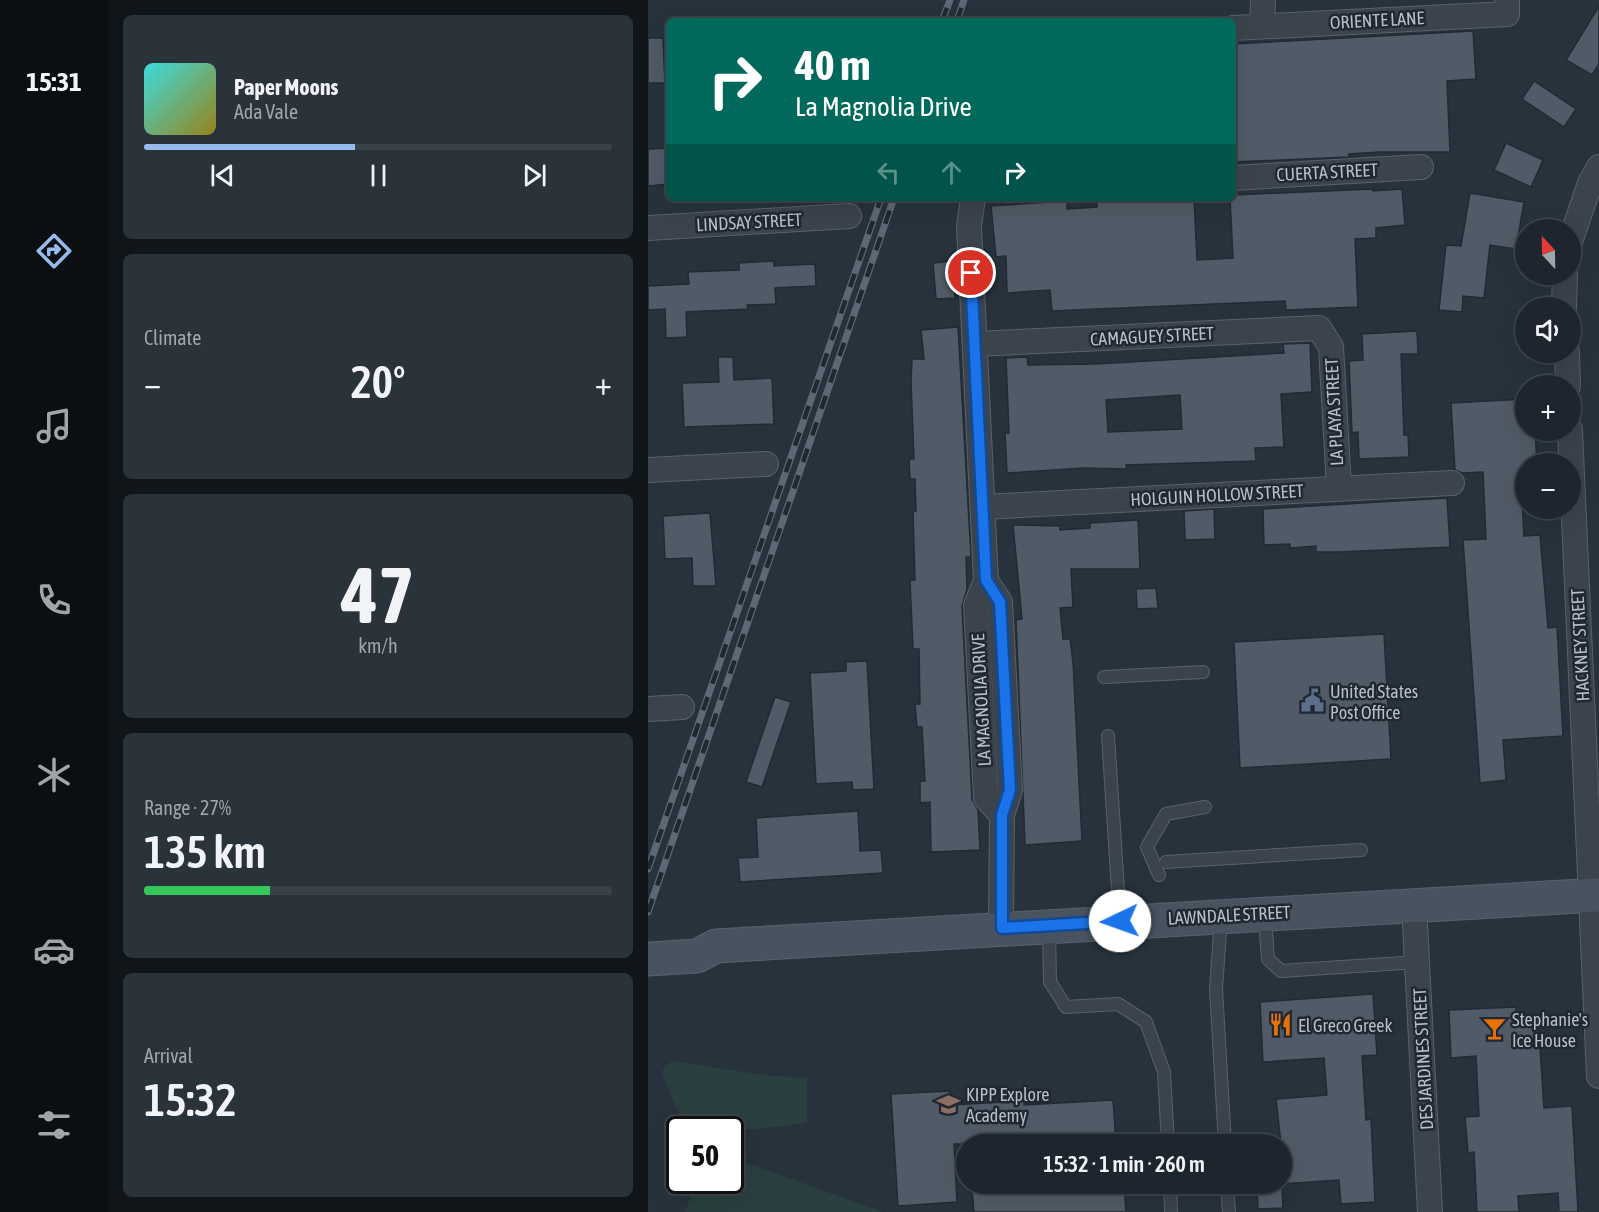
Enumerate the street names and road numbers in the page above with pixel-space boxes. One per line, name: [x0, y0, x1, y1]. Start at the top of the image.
street label: ORIENTE LANE: [1329, 7, 1425, 33]
street label: CUERTA STREET: [1276, 159, 1378, 185]
street label: LINDSAY STREET: [696, 209, 803, 235]
street label: CAMAGUEY STREET: [1090, 322, 1214, 350]
street label: LA PLAYA STREET: [1321, 357, 1347, 467]
street label: HOLGUIN HOLLOW STREET: [1130, 480, 1304, 510]
street label: HACKNEY STREET: [1567, 588, 1593, 702]
street label: LA MAGNOLIA DRIVE: [967, 633, 995, 767]
street label: LAWNDALE STREET: [1167, 901, 1291, 929]
street label: DES JARDINES STREET: [1409, 987, 1437, 1130]

